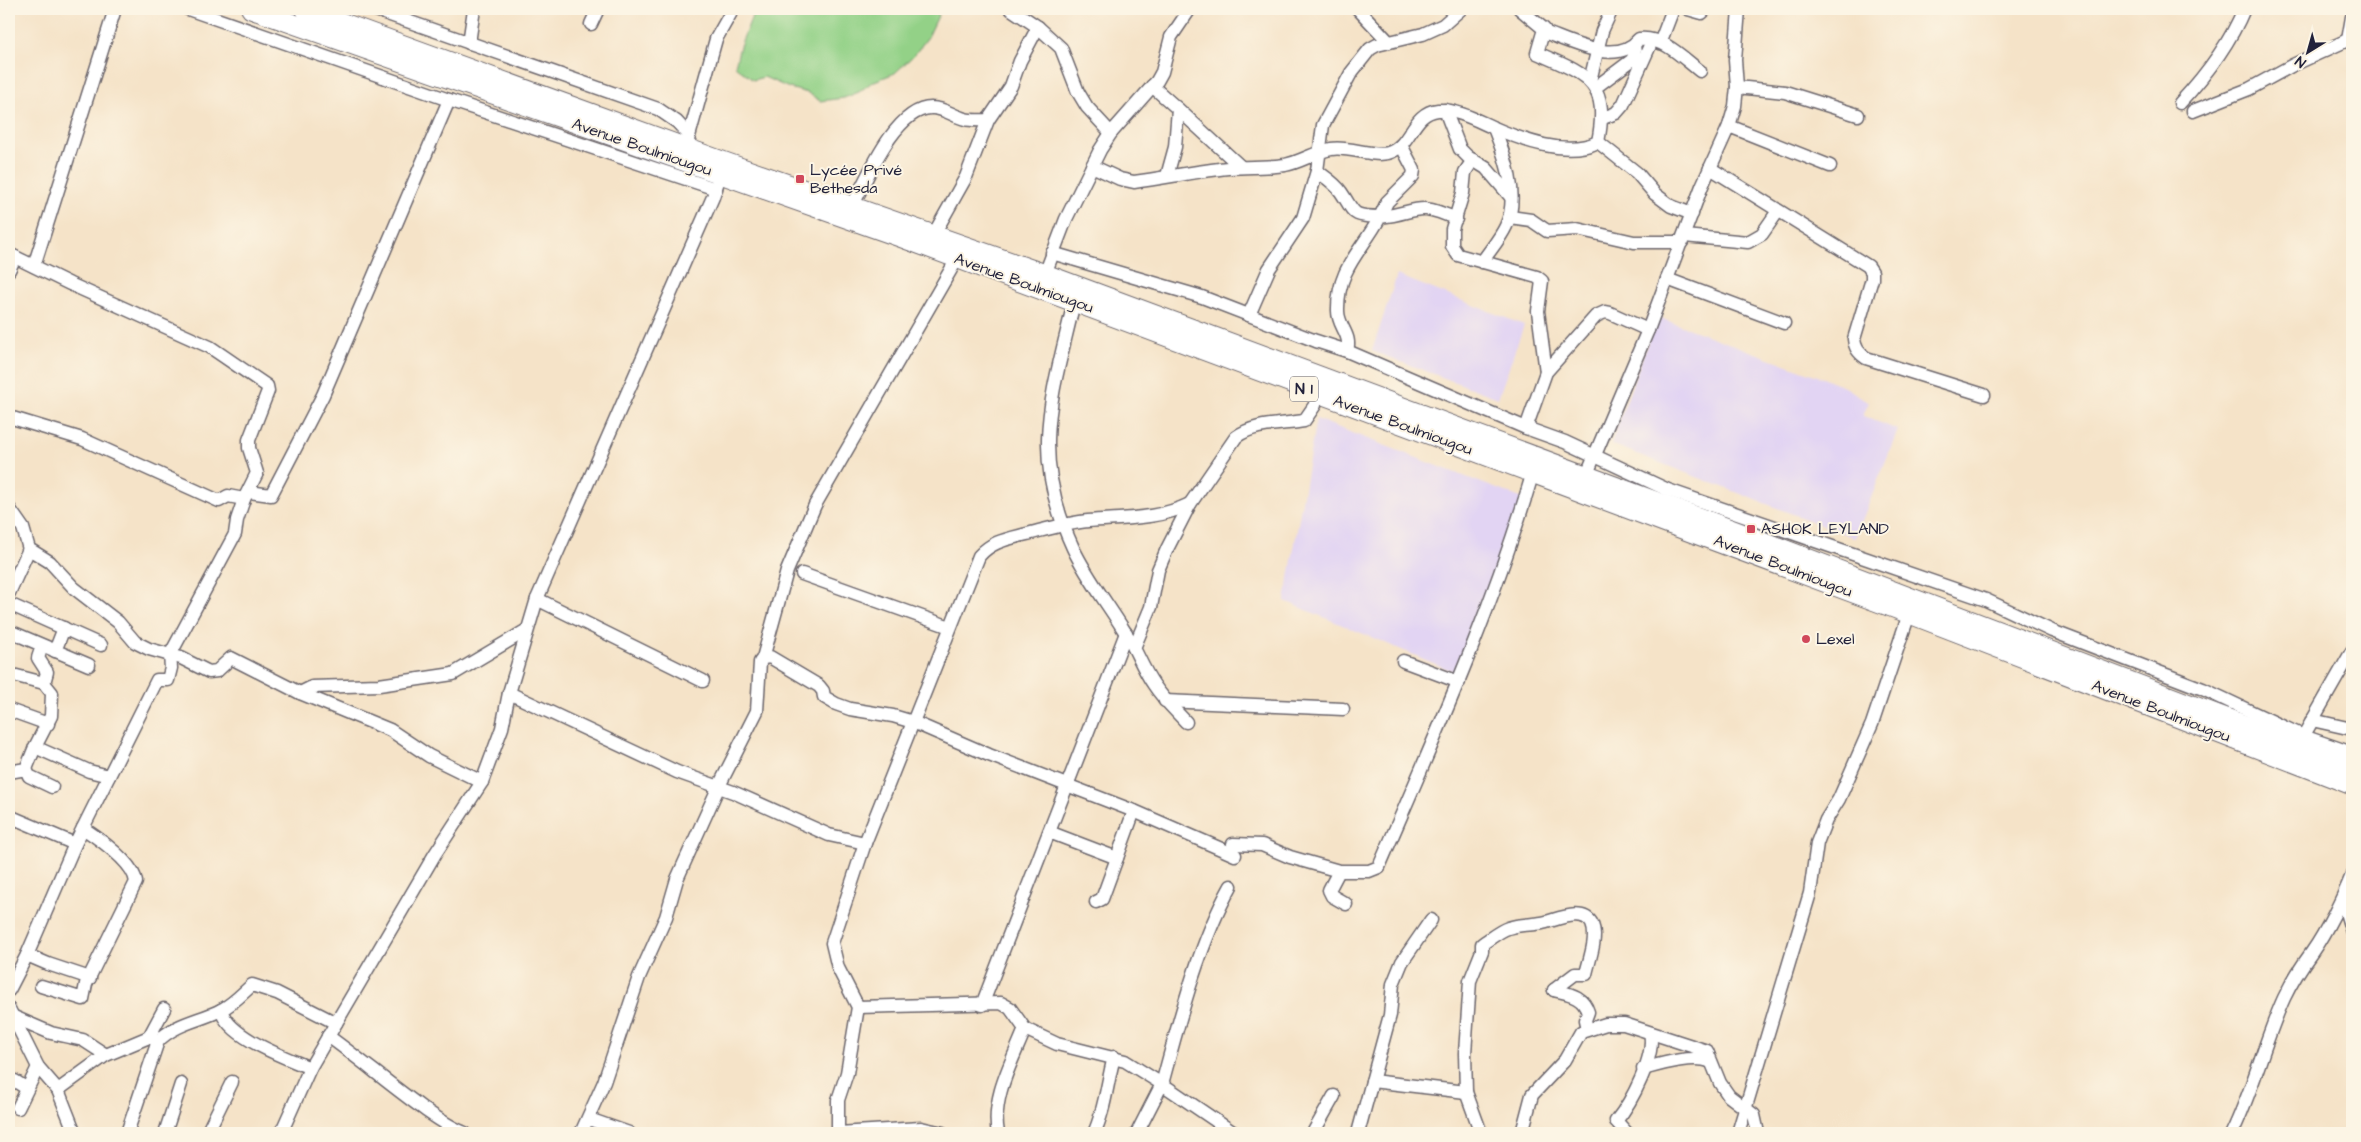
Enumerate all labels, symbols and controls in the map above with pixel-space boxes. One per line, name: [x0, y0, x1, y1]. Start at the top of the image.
north arrow: [2284, 28, 2334, 78]
text: N: [2291, 51, 2310, 72]
street label: Avenue Boulmiougou: [569, 113, 715, 182]
place label: Lycée Privé Bethesda: [810, 159, 902, 199]
marker: Lycée Privé Bethesda: [794, 173, 806, 185]
street label: Avenue Boulmiougou: [951, 248, 1097, 319]
road number: N 1: [1290, 376, 1318, 402]
street label: Avenue Boulmiougou: [1330, 390, 1476, 461]
place label: ASHOK LEYLAND: [1761, 518, 1889, 540]
marker: ASHOK LEYLAND: [1745, 523, 1757, 535]
street label: Avenue Boulmiougou: [1710, 529, 1855, 604]
place label: Lexel: [1816, 628, 1854, 650]
marker: Lexel: [1800, 633, 1812, 645]
street label: Avenue Boulmiougou: [2088, 674, 2233, 749]

